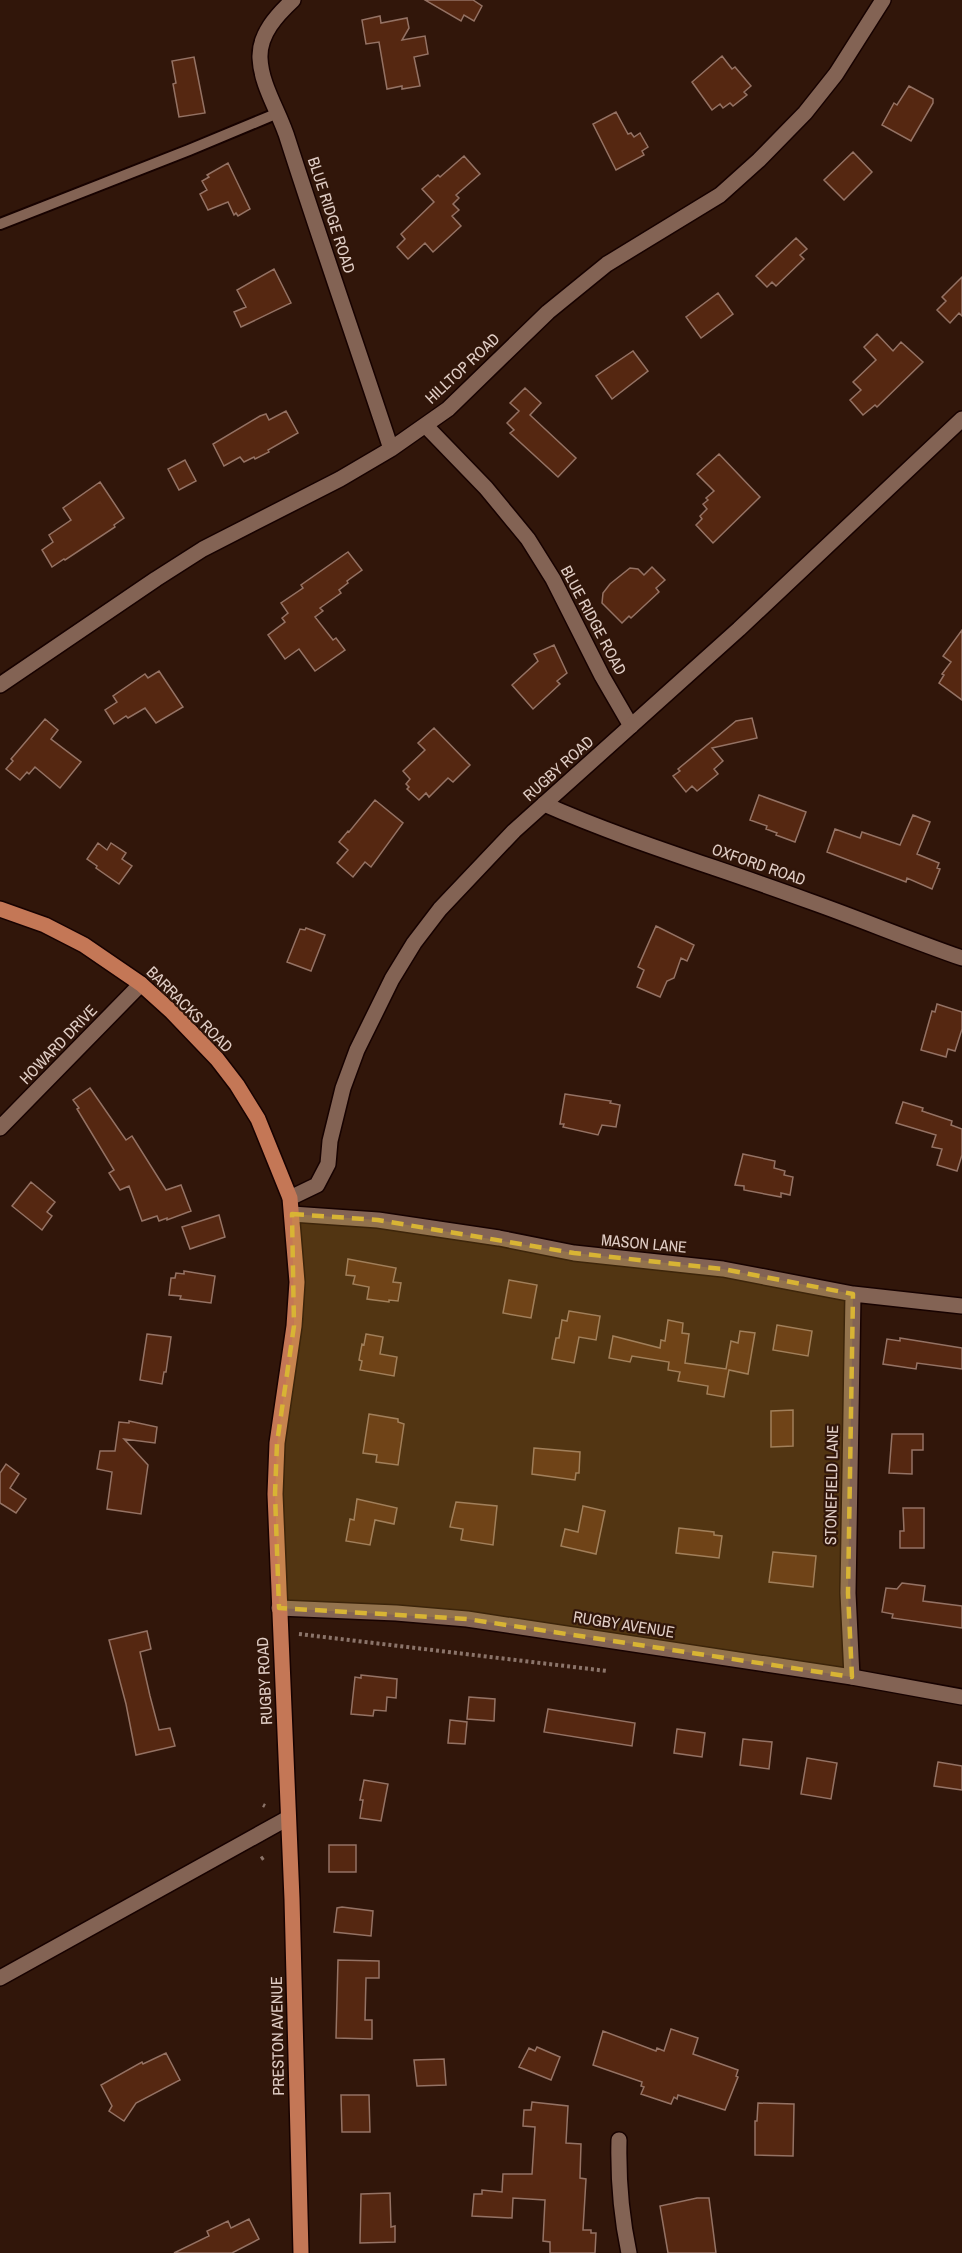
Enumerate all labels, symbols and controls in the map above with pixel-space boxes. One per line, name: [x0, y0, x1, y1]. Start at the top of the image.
street label: BLUE RIDGE ROAD: [303, 154, 361, 276]
street label: HILLTOP ROAD: [420, 328, 504, 408]
street label: BLUE RIDGE ROAD: [556, 561, 632, 679]
street label: RUGBY ROAD: [518, 730, 598, 806]
street label: OXFORD ROAD: [709, 838, 809, 890]
street label: BARRACKS ROAD: [142, 961, 238, 1057]
street label: HOWARD DRIVE: [14, 999, 102, 1089]
street label: MASON LANE: [600, 1228, 688, 1258]
street label: STONEFIELD LANE: [819, 1425, 843, 1545]
street label: RUGBY AVENUE: [572, 1605, 676, 1643]
street label: RUGBY ROAD: [251, 1636, 277, 1726]
street label: PRESTON AVENUE: [265, 1976, 289, 2096]

